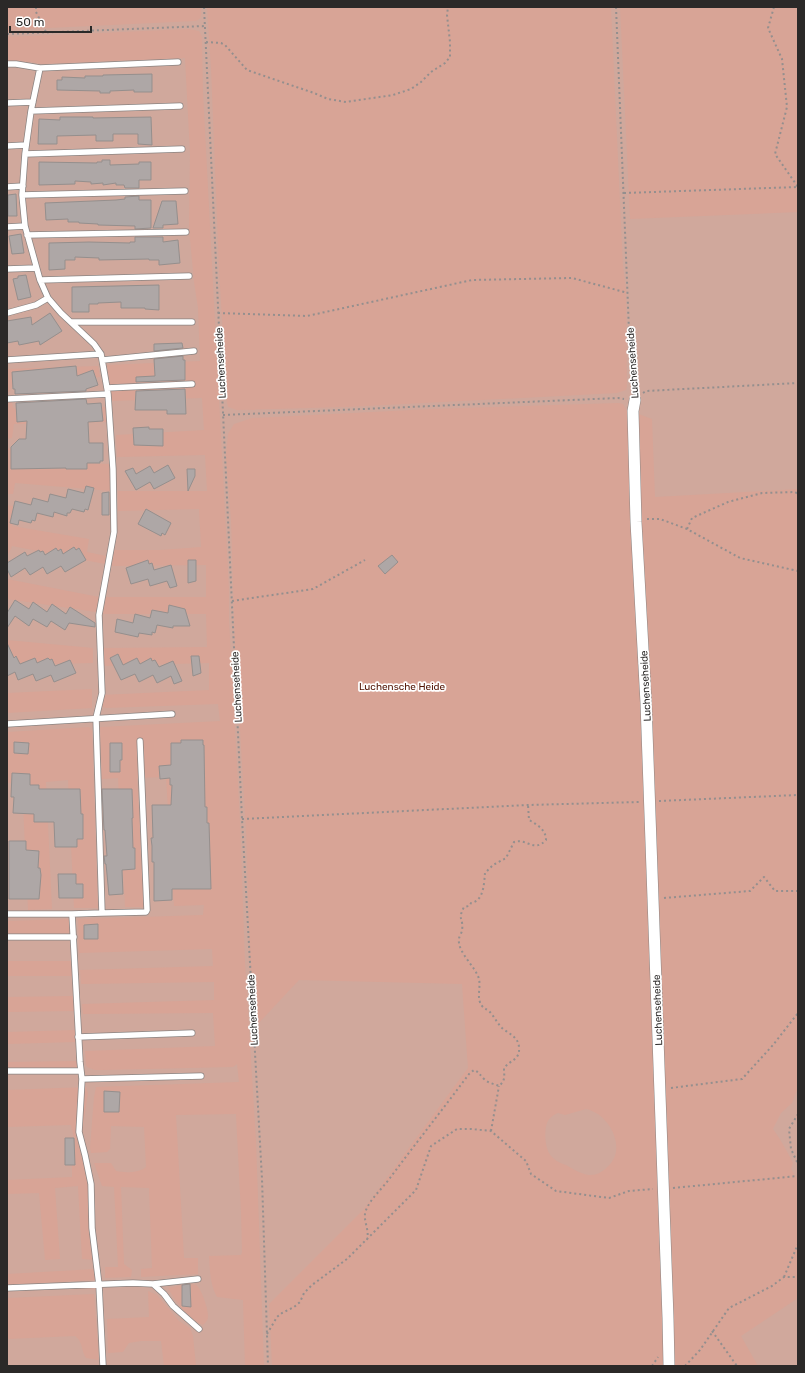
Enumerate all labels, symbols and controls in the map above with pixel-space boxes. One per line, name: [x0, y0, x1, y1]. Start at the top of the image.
scale bar: [10, 8, 91, 34]
text: 50 m: [16, 15, 44, 29]
street label: Luchenseheide: [213, 327, 229, 399]
street label: Luchenseheide: [625, 327, 641, 399]
street label: Luchenseheide: [638, 650, 654, 722]
street label: Luchenseheide: [229, 651, 245, 723]
park label: Luchensche Heide: [359, 681, 446, 693]
street label: Luchenseheide: [245, 974, 261, 1046]
street label: Luchenseheide: [651, 974, 665, 1046]

